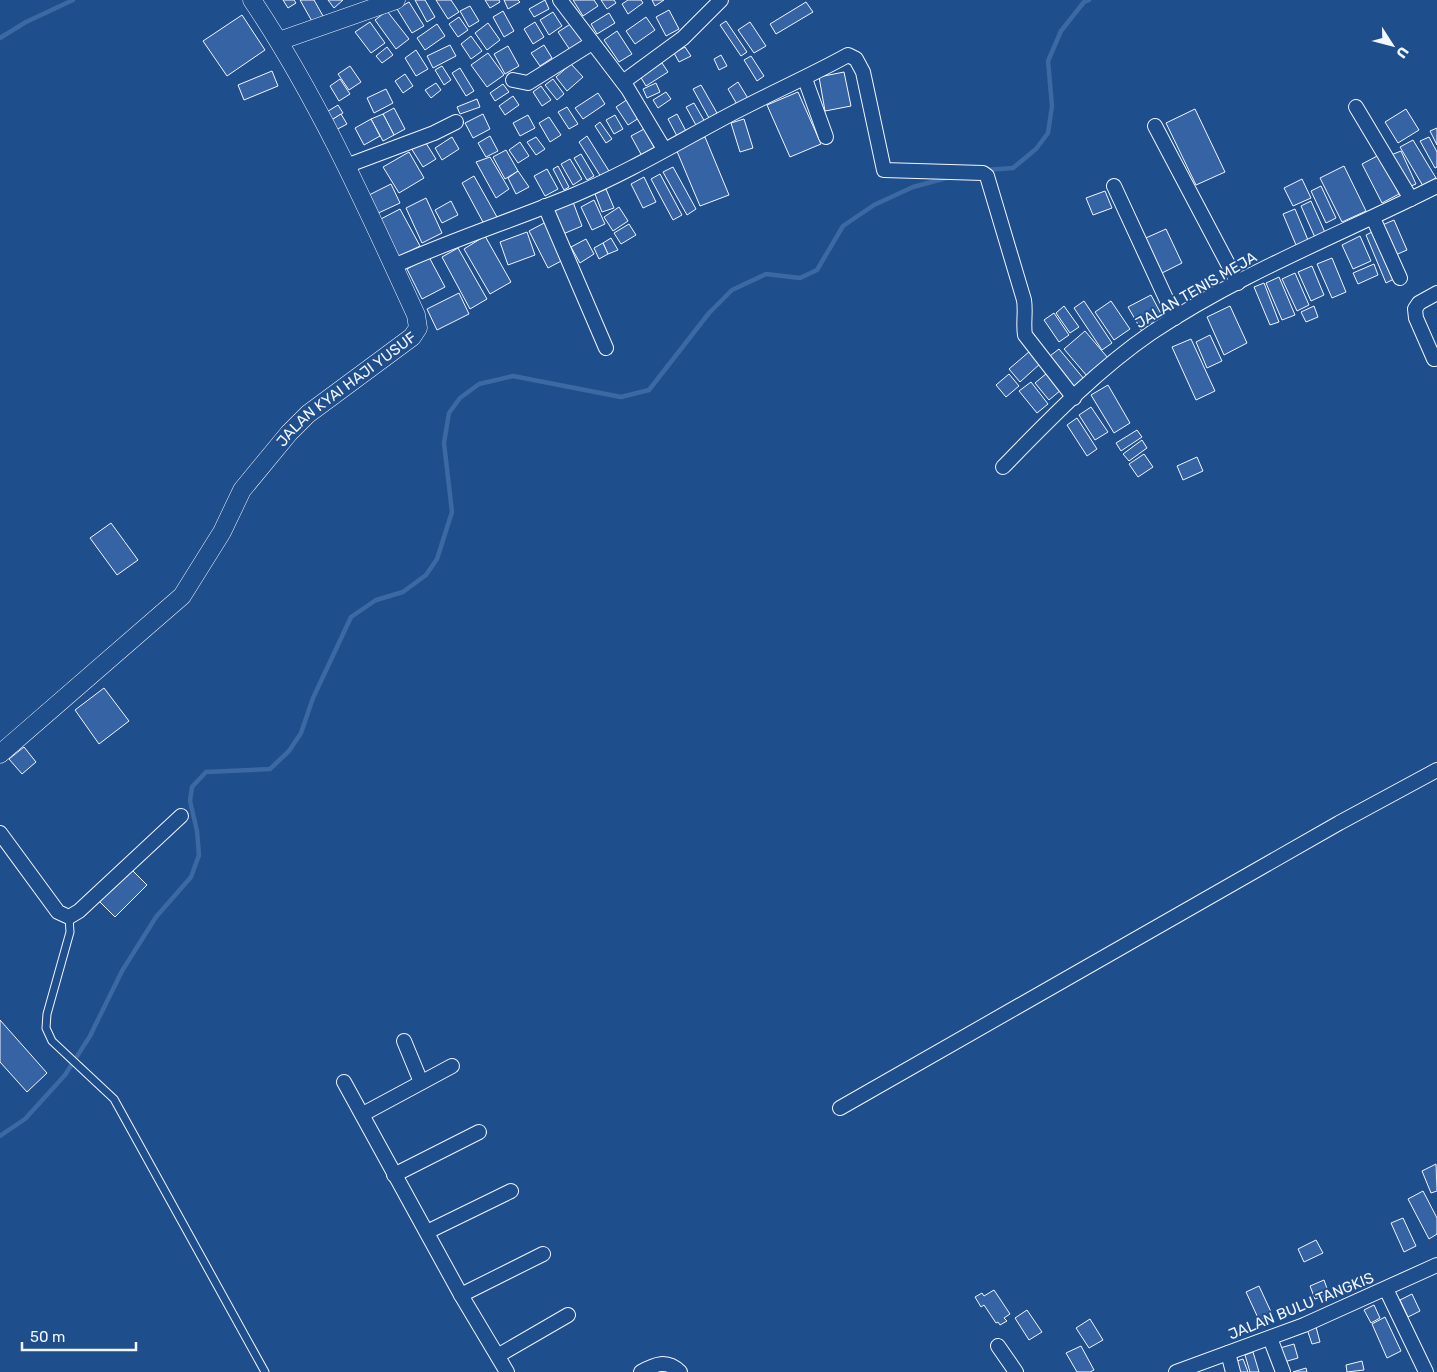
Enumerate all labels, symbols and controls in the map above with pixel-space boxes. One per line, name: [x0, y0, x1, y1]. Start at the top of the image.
north arrow: [1367, 20, 1417, 70]
text: U: [1392, 43, 1412, 61]
street label: JALAN TENIS MEJA: [1132, 248, 1260, 332]
street label: JALAN KYAI HAJI YUSUF: [273, 328, 420, 450]
street label: JALAN BULU TANGKIS: [1226, 1269, 1376, 1343]
scale bar: [22, 1320, 136, 1352]
text: 50 m: [30, 1328, 65, 1346]

